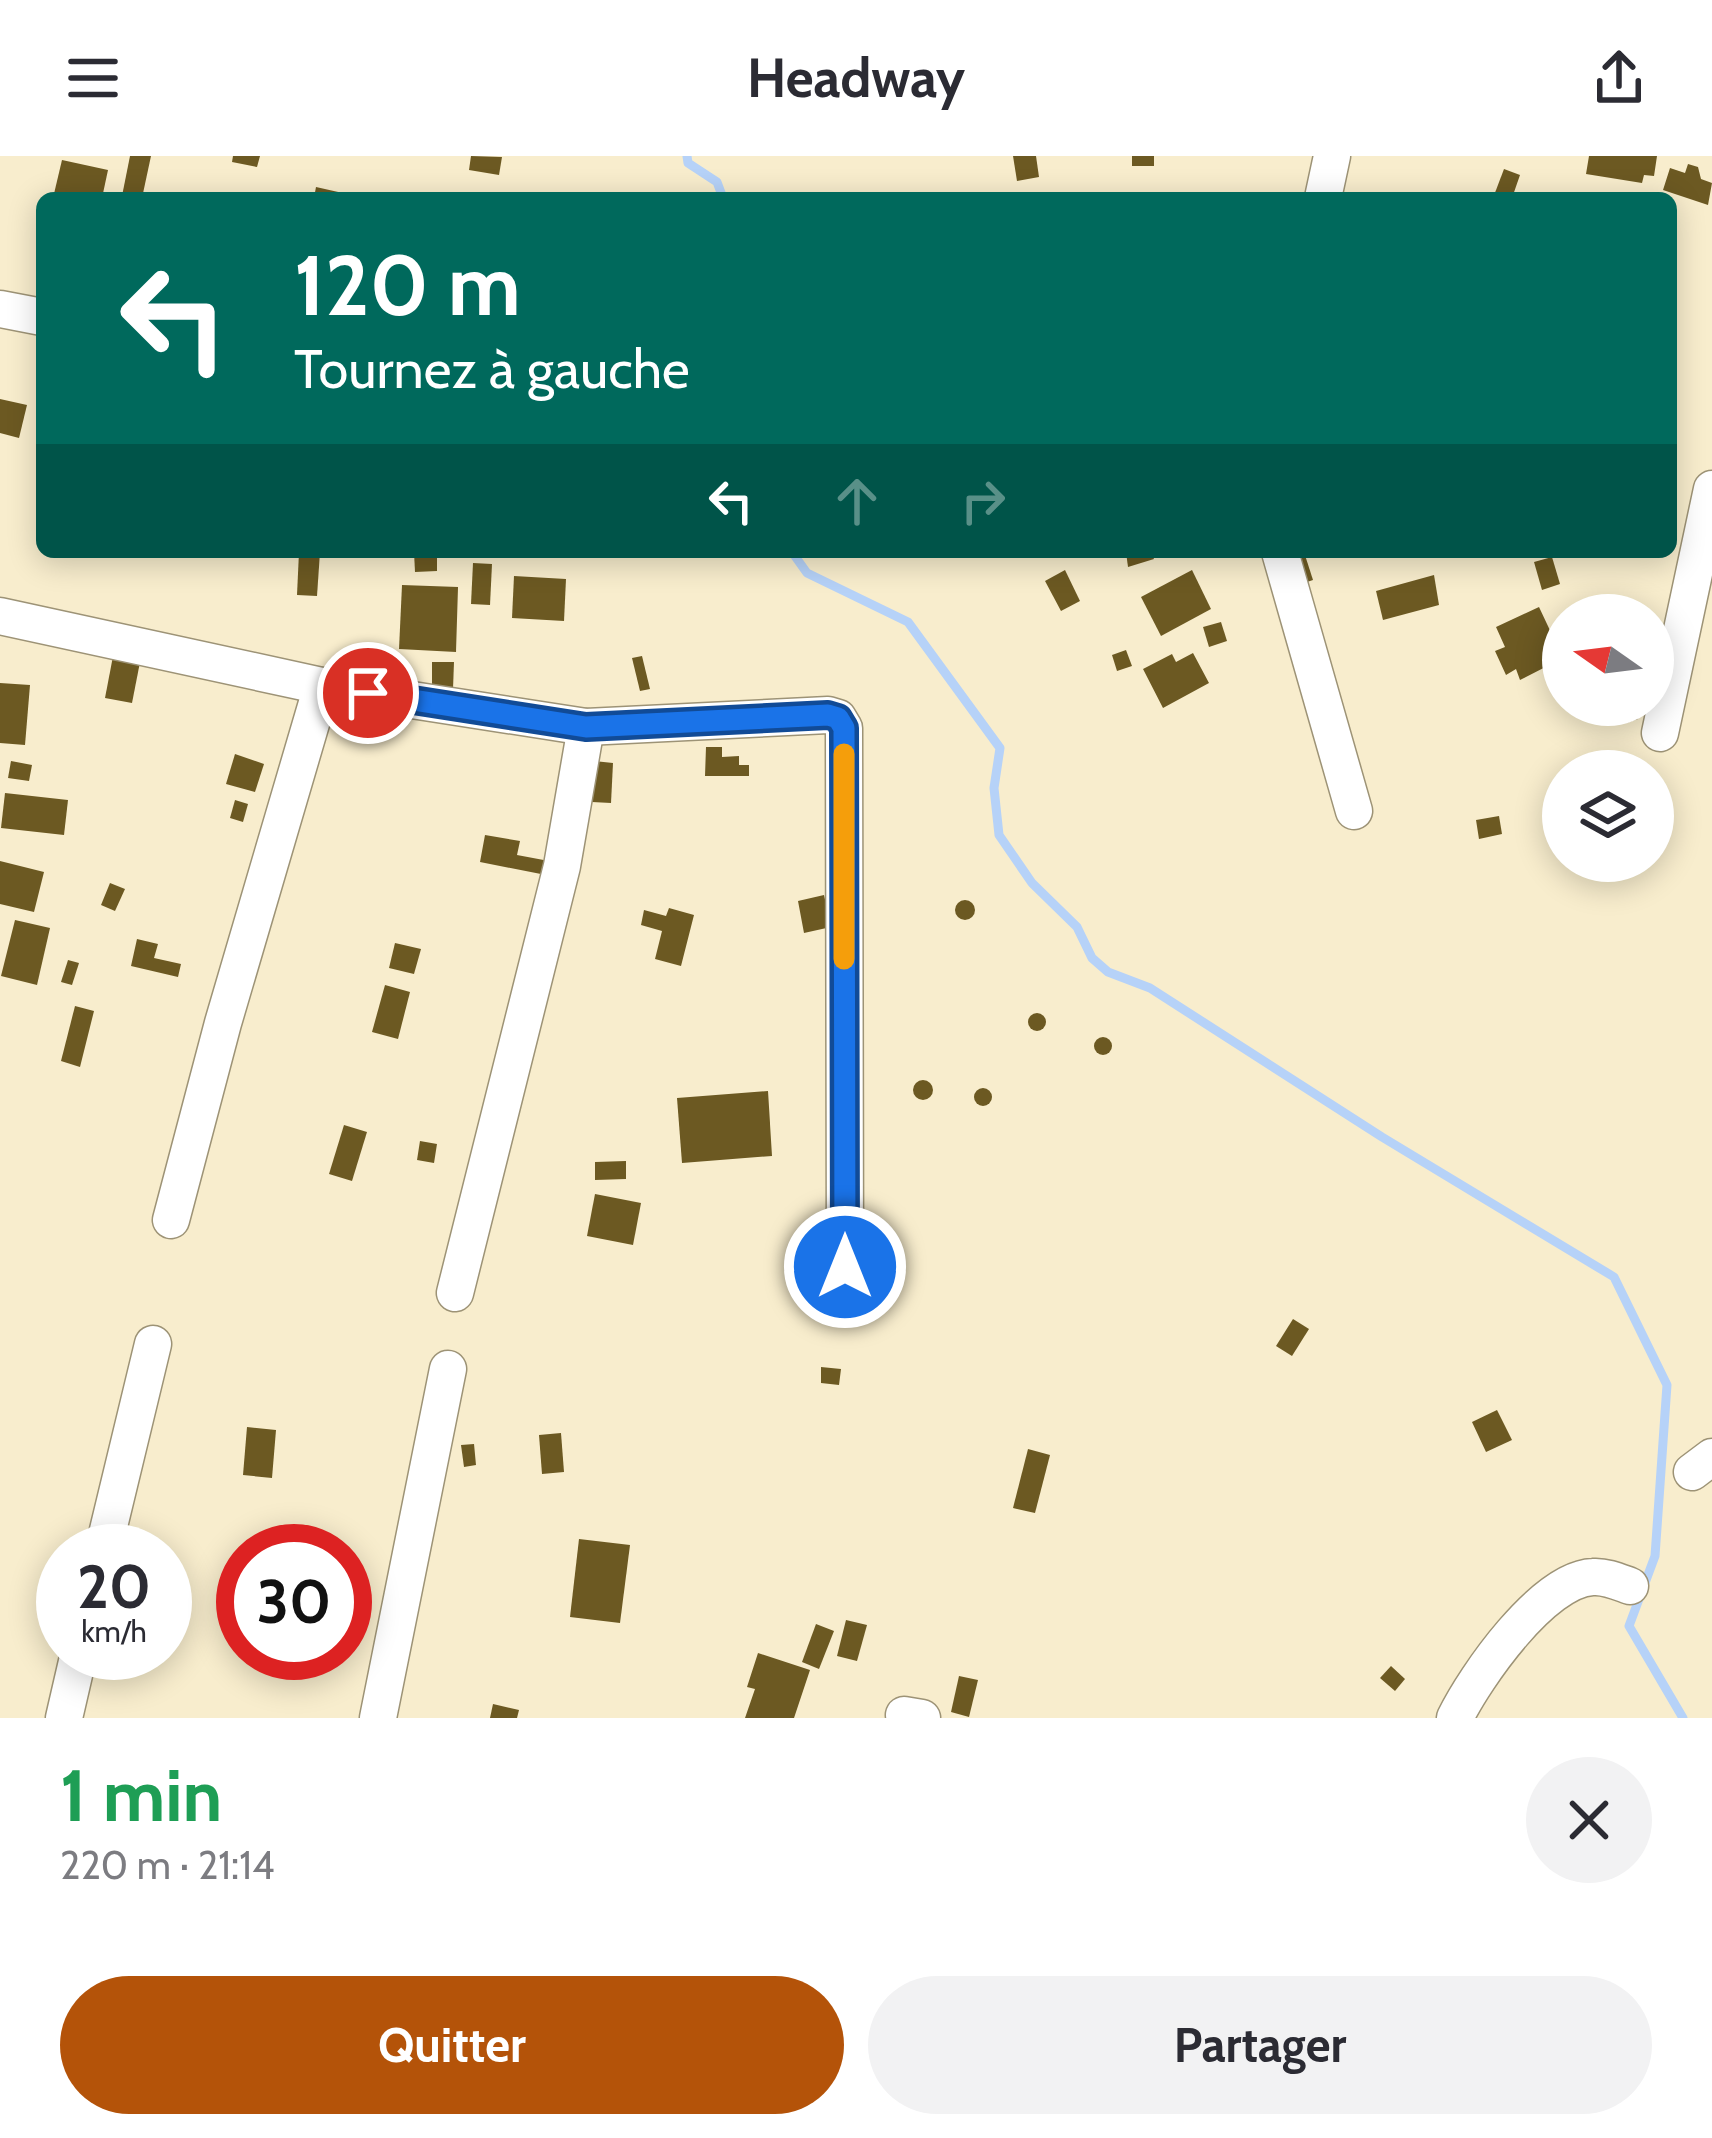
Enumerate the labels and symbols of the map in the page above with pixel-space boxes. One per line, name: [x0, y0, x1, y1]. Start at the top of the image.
north arrow: [1542, 594, 1674, 726]
pin: [317, 642, 419, 744]
position arrow: [782, 1204, 908, 1330]
speed limit sign: 30: [216, 1524, 372, 1680]

